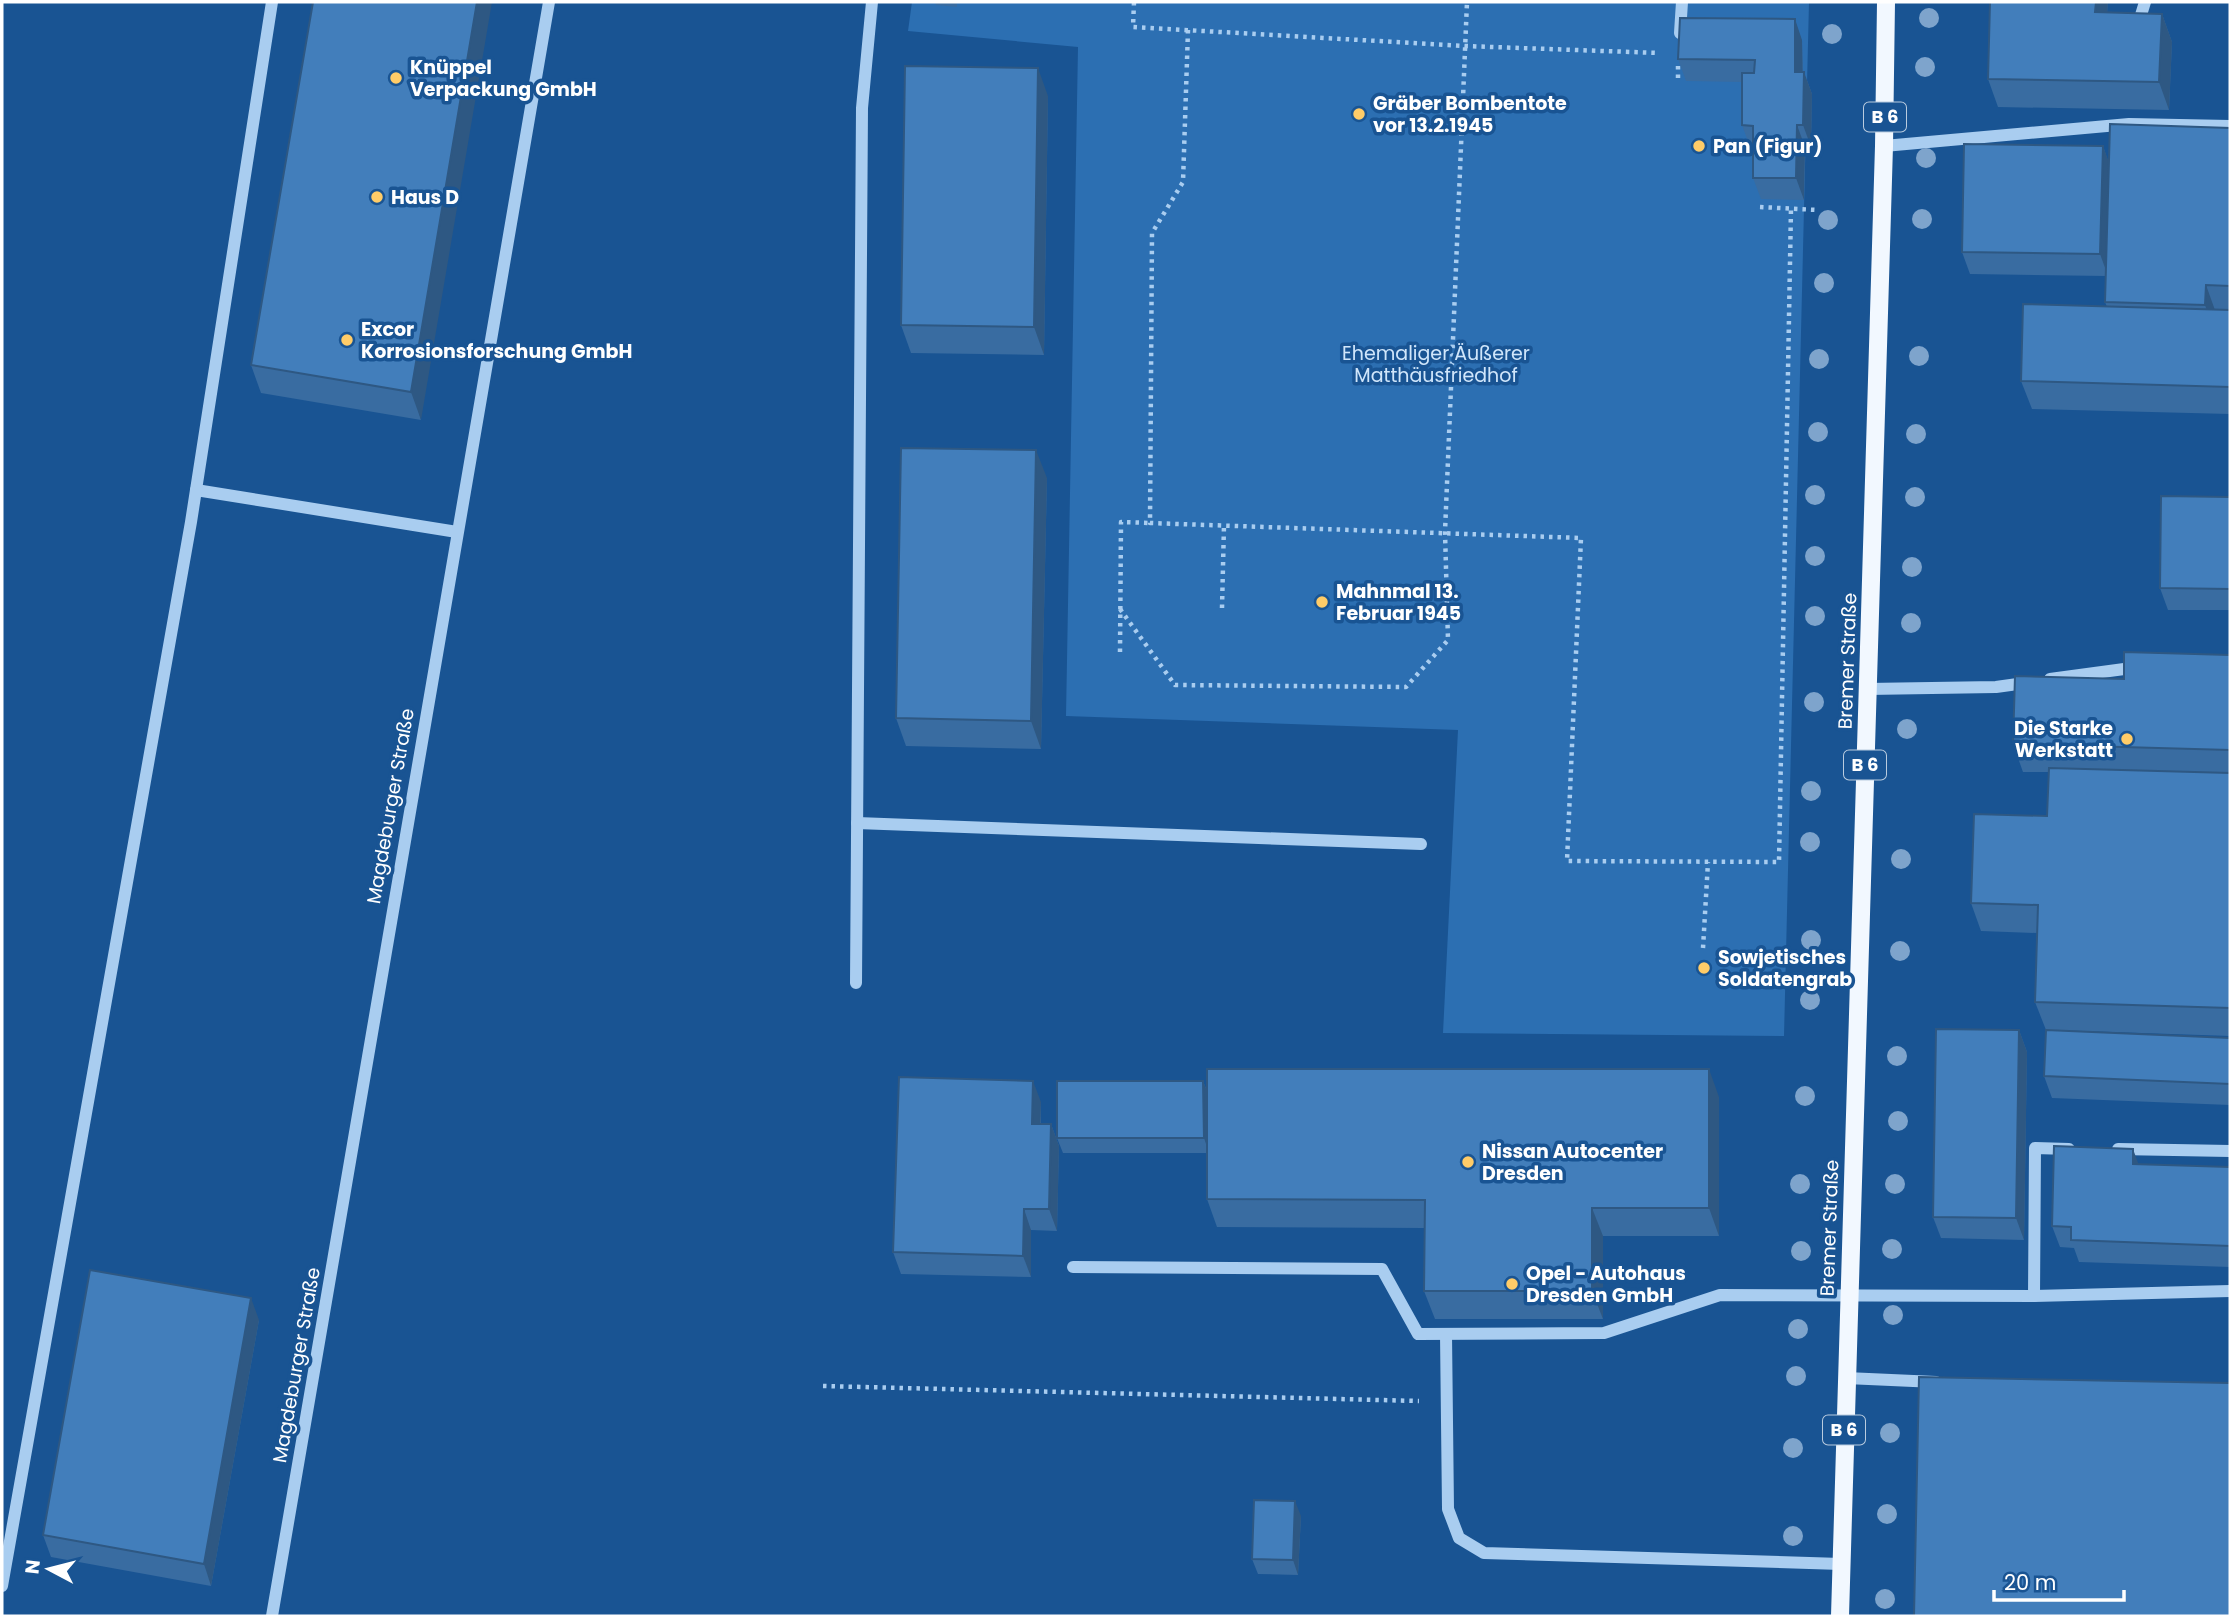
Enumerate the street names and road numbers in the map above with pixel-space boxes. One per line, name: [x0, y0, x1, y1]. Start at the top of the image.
road number: B 6: [1864, 103, 1906, 132]
street label: Bremer Straße: [1832, 592, 1863, 730]
street label: Magdeburger Straße: [360, 706, 421, 906]
road number: B 6: [1844, 750, 1886, 780]
street label: Bremer Straße: [1814, 1159, 1845, 1297]
street label: Magdeburger Straße: [266, 1265, 327, 1465]
road number: B 6: [1823, 1415, 1865, 1444]

